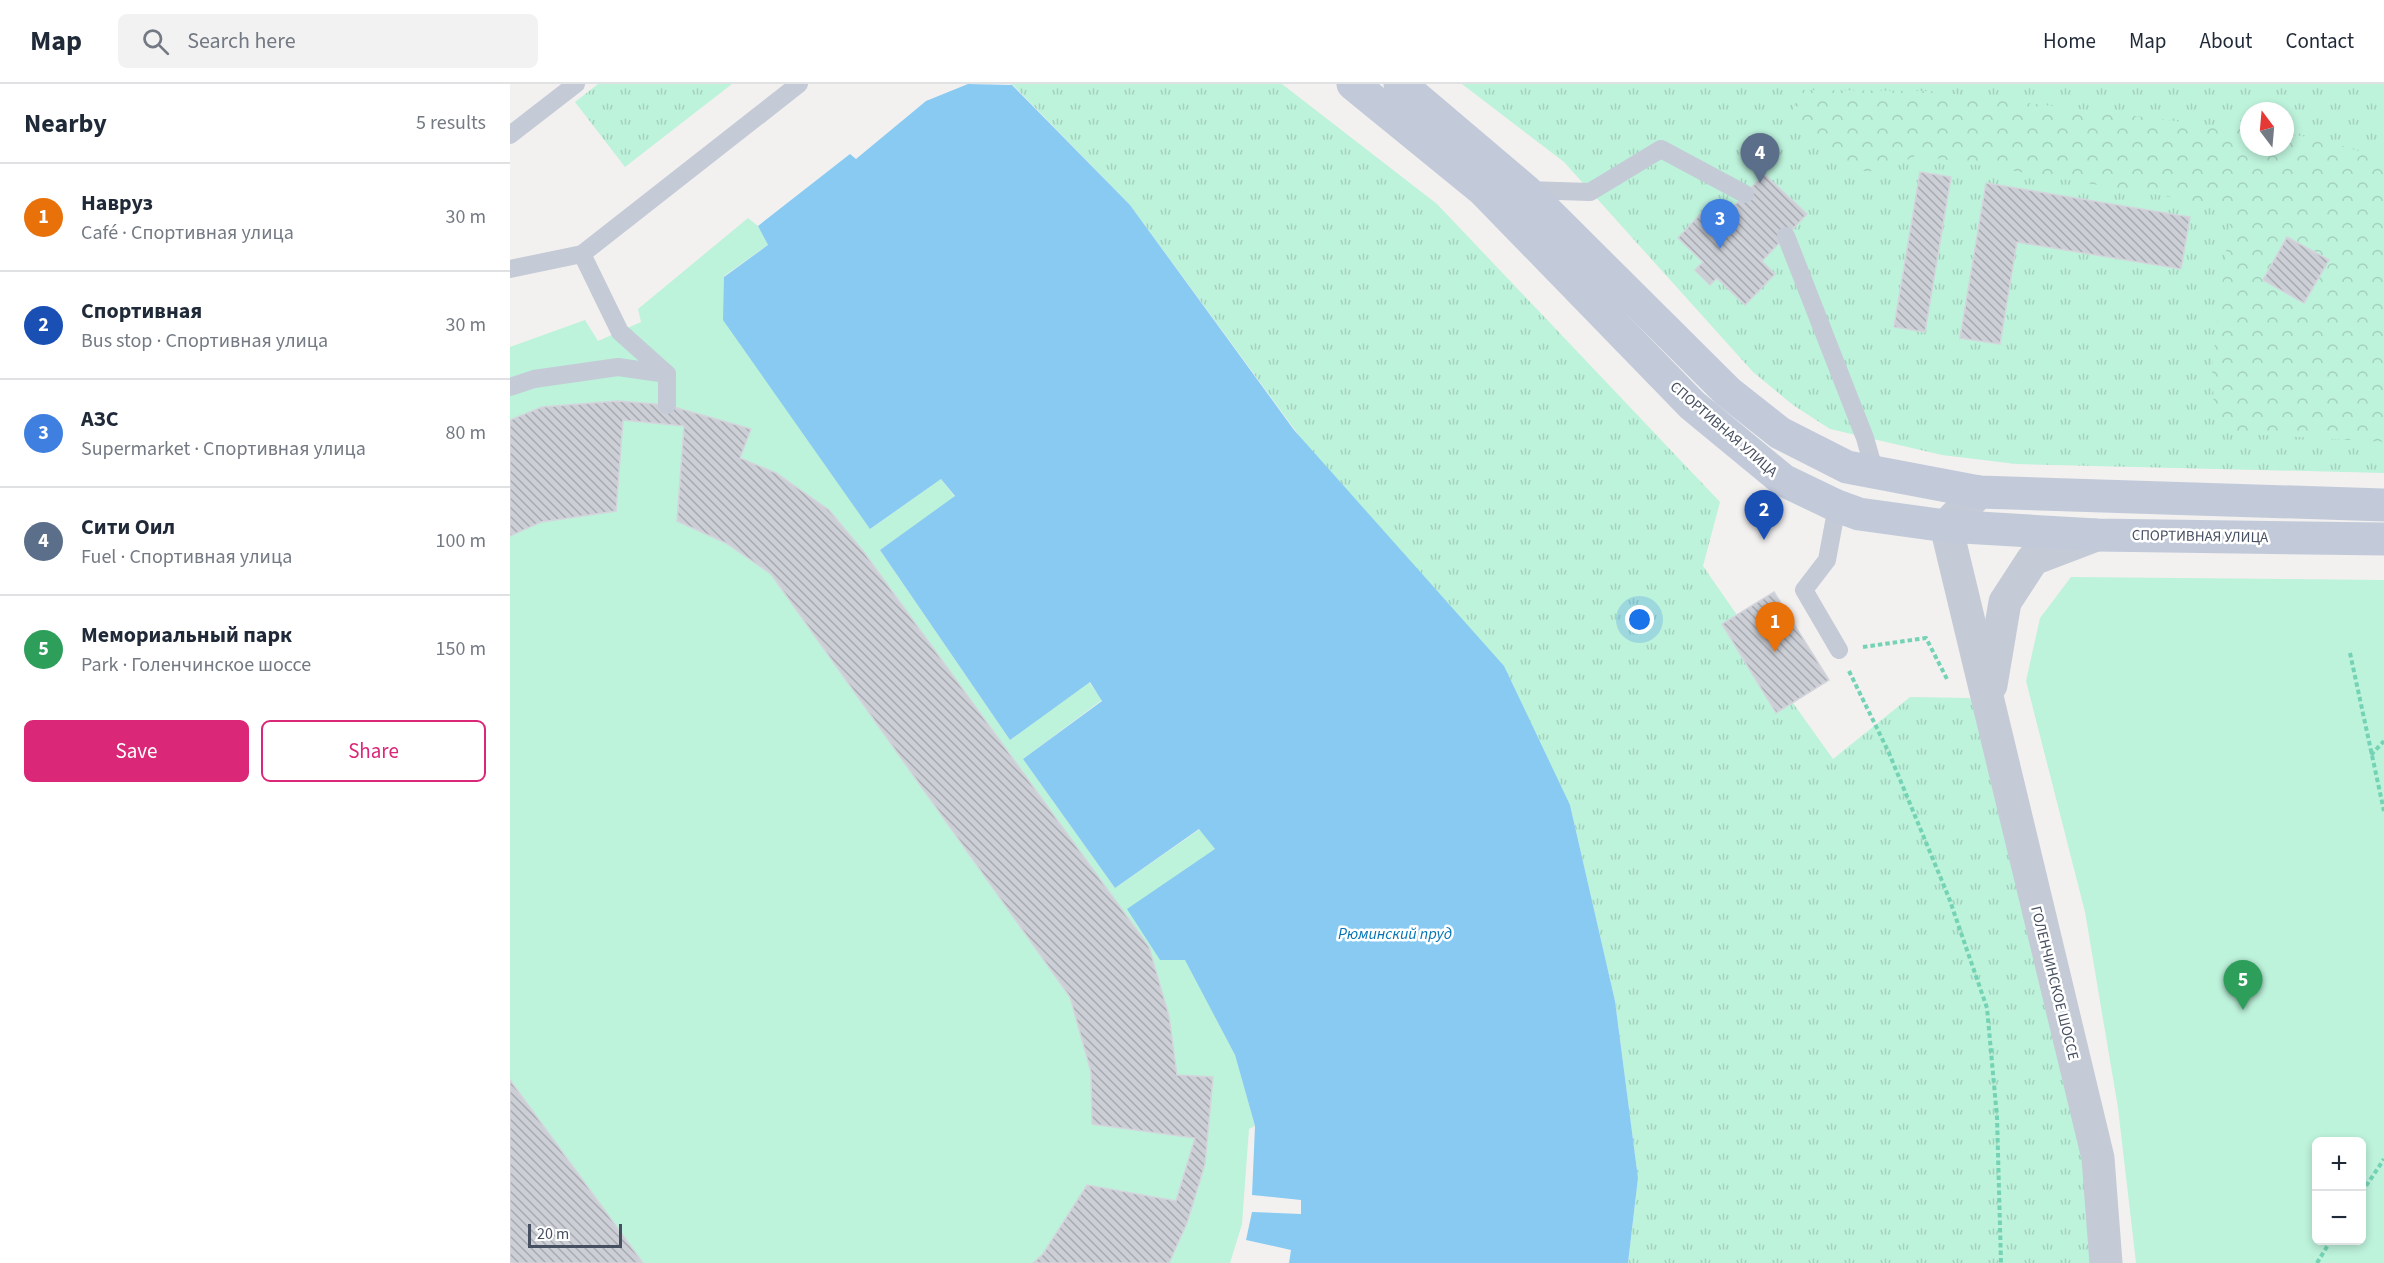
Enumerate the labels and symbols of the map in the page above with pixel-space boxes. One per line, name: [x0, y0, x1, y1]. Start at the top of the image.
north arrow: [2240, 102, 2294, 156]
pin: 4: [1740, 134, 1780, 183]
pin: 3: [1700, 200, 1740, 249]
street label: СПОРТИВНАЯ УЛИЦА: [1665, 377, 1783, 483]
pin: 2: [1744, 490, 1784, 540]
street label: СПОРТИВНАЯ УЛИЦА: [2132, 525, 2269, 548]
pin: 1: [1756, 602, 1794, 652]
your location: [1625, 605, 1654, 634]
street label: ГОЛЕНЧИНСКОЕ ШОССЕ: [2025, 904, 2084, 1062]
water label: Рюминский пруд: [1338, 923, 1452, 945]
pin: 5: [2224, 960, 2262, 1010]
scale bar: [528, 1221, 622, 1248]

